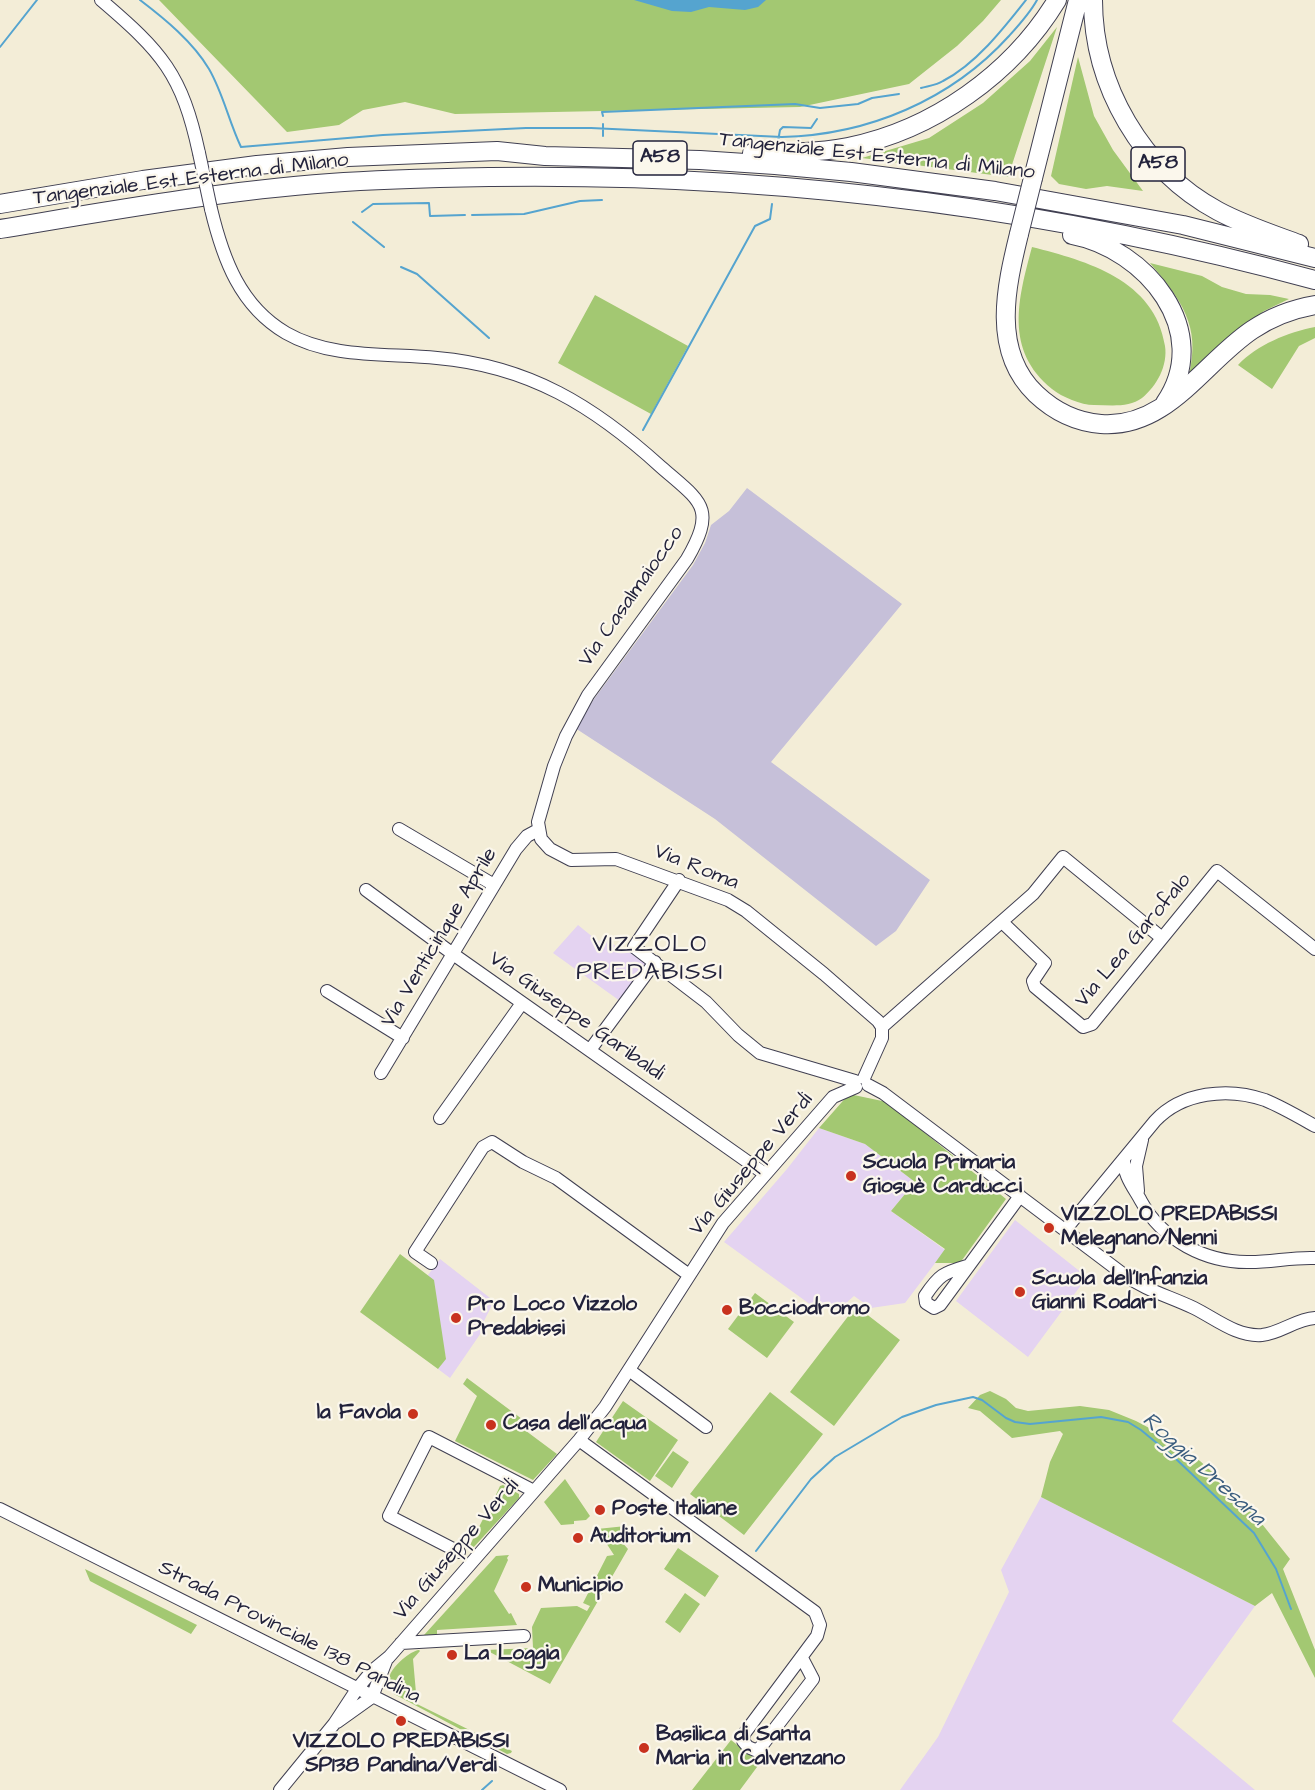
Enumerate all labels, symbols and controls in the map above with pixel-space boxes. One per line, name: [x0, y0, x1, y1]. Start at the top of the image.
street label: Tangenziale Est Esterna di Milano: [718, 128, 1036, 186]
road number: A58: [633, 141, 687, 175]
road number: A58: [1131, 147, 1185, 181]
street label: Tangenziale Est Esterna di Milano: [32, 148, 350, 212]
street label: Via Casalmaiocco: [574, 522, 690, 672]
street label: Via Roma: [650, 840, 742, 896]
street label: Via Venticinque Aprile: [376, 844, 504, 1032]
street label: Via Lea Garofalo: [1071, 869, 1197, 1013]
district label: VIZZOLO PREDABISSI: [576, 932, 724, 988]
street label: Via Giuseppe Garibaldi: [483, 947, 669, 1087]
street label: Via Giuseppe Verdi: [685, 1088, 819, 1242]
place label: Scuola Primaria Giosuè Carducci: [863, 1151, 1022, 1201]
marker: Scuola Primaria Giosuè Carducci: [844, 1169, 858, 1183]
place label: VIZZOLO PREDABISSI Melegnano/Nenni: [1061, 1203, 1278, 1253]
marker: VIZZOLO PREDABISSI Melegnano/Nenni: [1042, 1221, 1056, 1235]
place label: Scuola dell'Infanzia Gianni Rodari: [1032, 1267, 1207, 1317]
marker: Scuola dell'Infanzia Gianni Rodari: [1013, 1285, 1027, 1299]
place label: Pro Loco Vizzolo Predabissi: [468, 1293, 637, 1343]
place label: Bocciodromo: [739, 1297, 870, 1323]
marker: Bocciodromo: [720, 1303, 734, 1317]
marker: Pro Loco Vizzolo Predabissi: [449, 1311, 463, 1325]
place label: la Favola: [317, 1401, 401, 1427]
marker: la Favola: [406, 1407, 420, 1421]
water label: Roggia Dresana: [1136, 1408, 1270, 1532]
place label: Casa dell'acqua: [503, 1412, 646, 1438]
marker: Casa dell'acqua: [484, 1418, 498, 1432]
street label: Via Giuseppe Verdi: [389, 1474, 525, 1626]
place label: Poste Italiane: [612, 1497, 737, 1523]
marker: Poste Italiane: [593, 1503, 607, 1517]
place label: Auditorium: [590, 1525, 690, 1551]
marker: Auditorium: [571, 1531, 585, 1545]
street label: Strada Provinciale 138 Pandina: [154, 1556, 424, 1710]
place label: Municipio: [538, 1574, 623, 1600]
marker: Municipio: [519, 1580, 533, 1594]
place label: La Loggia: [464, 1642, 560, 1668]
marker: La Loggia: [445, 1648, 459, 1662]
marker: VIZZOLO PREDABISSI SP138 Pandina/Verdi: [394, 1714, 408, 1728]
place label: Basilica di Santa Maria in Calvenzano: [656, 1723, 845, 1773]
place label: VIZZOLO PREDABISSI SP138 Pandina/Verdi: [293, 1730, 509, 1780]
marker: Basilica di Santa Maria in Calvenzano: [637, 1741, 651, 1755]

